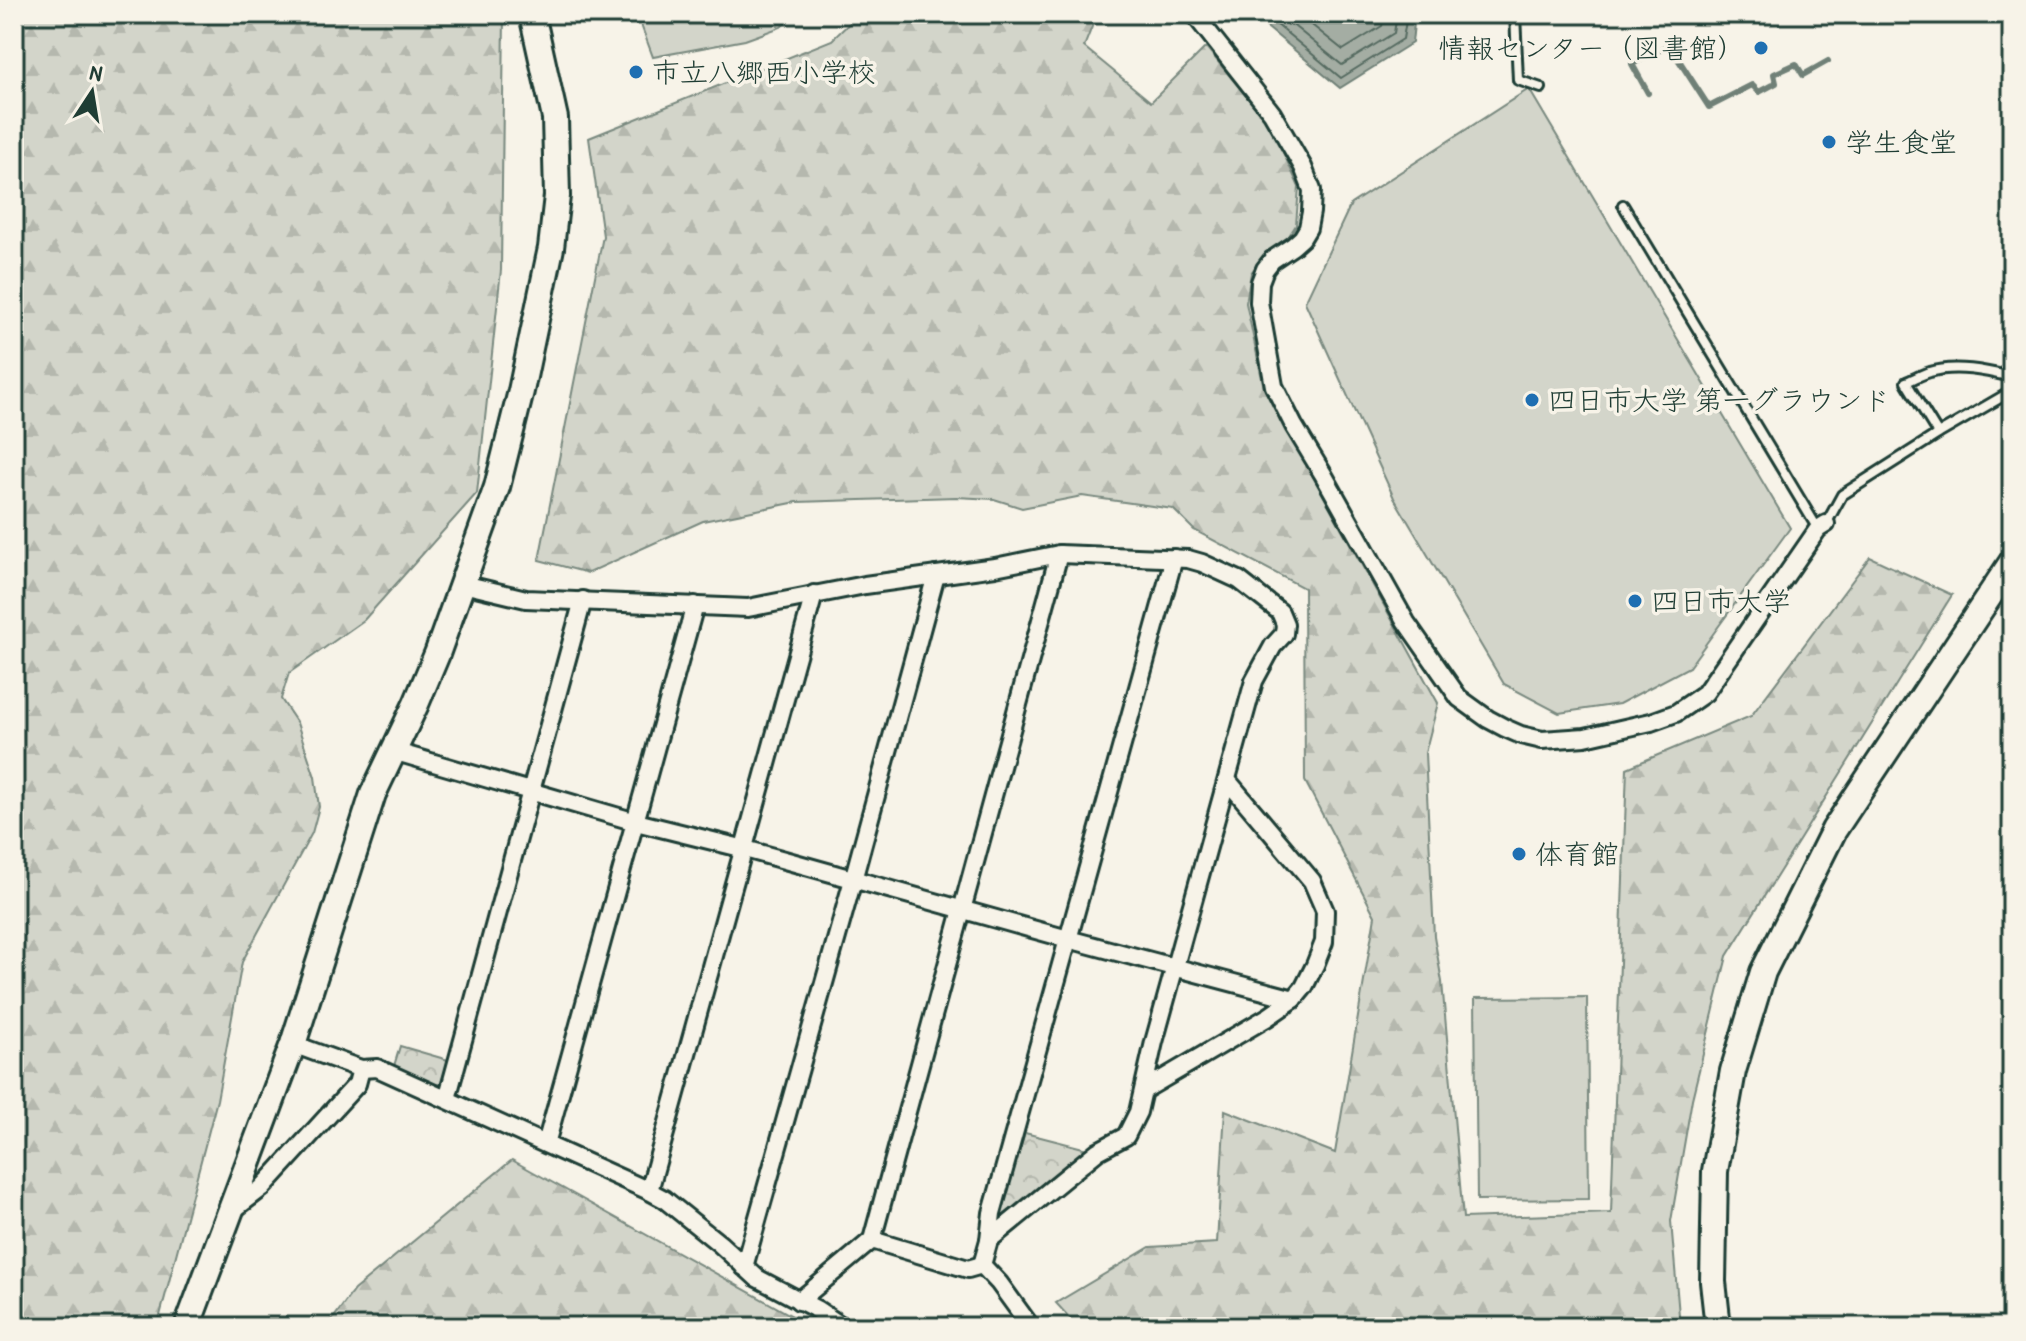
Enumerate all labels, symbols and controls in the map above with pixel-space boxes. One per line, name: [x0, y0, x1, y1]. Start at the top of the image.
place label: 情報センター（図書館）: [1438, 29, 1745, 67]
marker: 情報センター（図書館）: [1752, 39, 1770, 57]
north arrow: [52, 52, 132, 132]
place label: 市立八郷西小学校: [652, 53, 876, 91]
text: N: [87, 57, 105, 88]
marker: 市立八郷西小学校: [627, 63, 645, 81]
place label: 学生食堂: [1845, 123, 1957, 161]
marker: 学生食堂: [1820, 133, 1838, 151]
place label: 四日市大学 第一グラウンド: [1548, 381, 1890, 419]
marker: 四日市大学 第一グラウンド: [1523, 391, 1541, 409]
place label: 四日市大学: [1651, 582, 1791, 620]
marker: 四日市大学: [1626, 592, 1644, 610]
place label: 体育館: [1535, 835, 1619, 873]
marker: 体育館: [1510, 845, 1528, 863]

